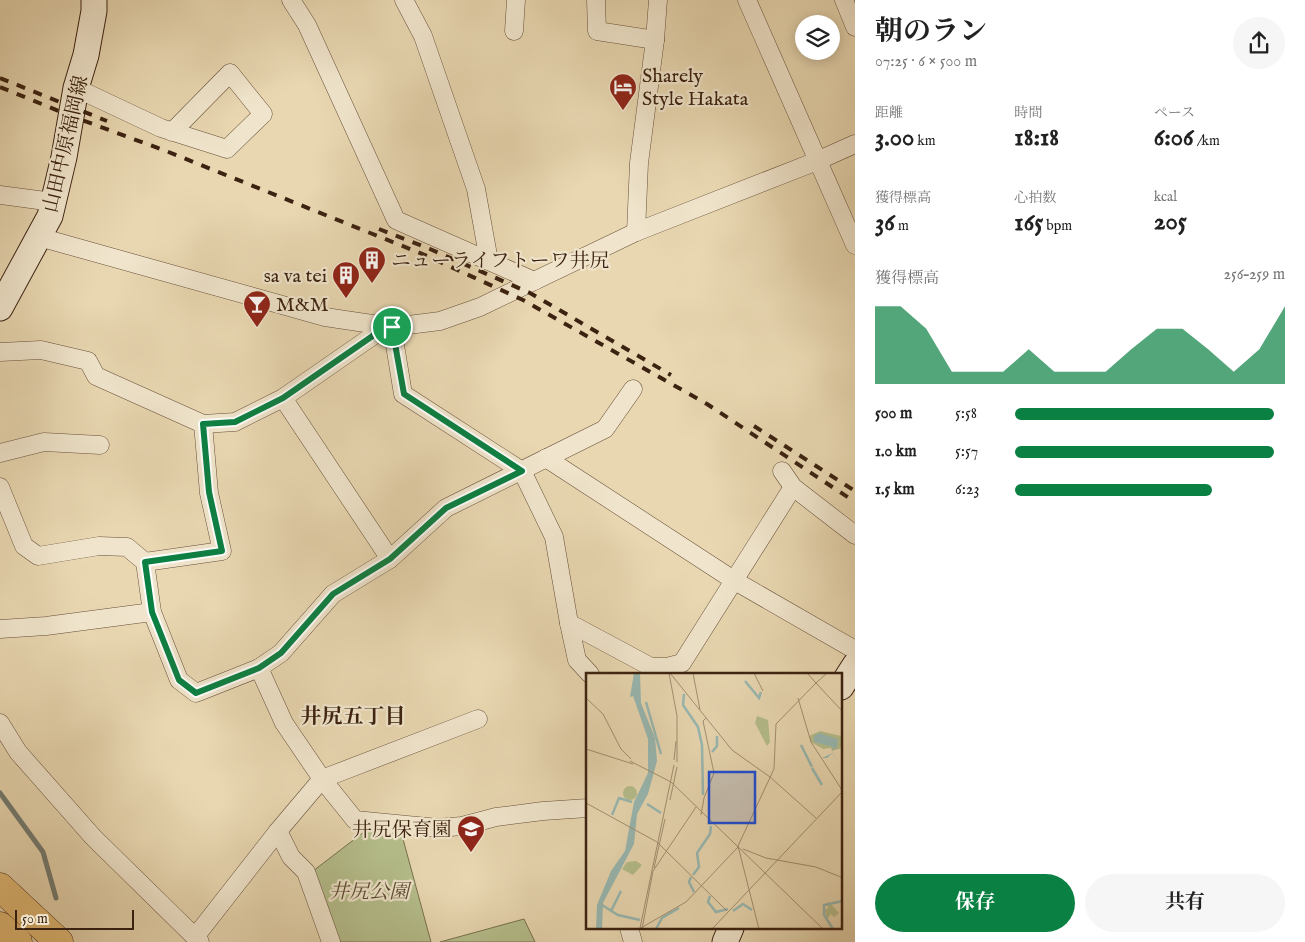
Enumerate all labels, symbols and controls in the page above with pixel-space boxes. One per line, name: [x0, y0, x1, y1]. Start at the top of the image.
map controls: [795, 15, 840, 60]
button: layers: [795, 15, 840, 60]
text: 朝のラン: [875, 15, 987, 50]
button: share: [1233, 17, 1285, 69]
text: 07:25 · 6 × 500 m: [875, 52, 977, 72]
place label: Sharely Style Hakata: [642, 64, 749, 112]
hotel icon: Sharely Style Hakata: [608, 72, 638, 111]
street label: 山田中原福岡線: [39, 73, 94, 215]
text: 距離: [875, 104, 903, 122]
text: 時間: [1014, 104, 1042, 122]
text: ペース: [1154, 104, 1195, 122]
text: 3.00: [875, 122, 914, 154]
text: 18:18: [1014, 122, 1059, 154]
text: 6:06: [1154, 122, 1194, 154]
text: km: [914, 132, 936, 150]
text: /km: [1194, 132, 1220, 150]
text: kcal: [1154, 188, 1177, 206]
text: 獲得標高: [875, 189, 931, 207]
text: 心拍数: [1014, 189, 1056, 207]
text: 205: [1154, 206, 1187, 238]
text: 36: [875, 207, 895, 239]
text: 165: [1014, 207, 1043, 239]
text: m: [895, 217, 909, 235]
text: bpm: [1043, 217, 1072, 235]
building icon: ニューライフトーワ井尻: [357, 245, 387, 284]
place label: ニューライフトーワ井尻: [391, 249, 610, 274]
building icon: sa va tei: [331, 260, 361, 299]
place label: sa va tei: [264, 264, 327, 289]
text: 256–259 m: [1224, 265, 1285, 285]
text: 獲得標高: [875, 269, 939, 289]
bar icon: M&M: [242, 289, 272, 328]
place label: M&M: [276, 293, 329, 318]
pin: [371, 306, 413, 348]
icon: arrive: [378, 313, 406, 341]
text: 500 m: [875, 404, 912, 424]
text: 5:58: [955, 404, 977, 424]
text: 1.0 km: [875, 442, 917, 462]
text: 5:57: [955, 442, 978, 462]
text: 1.5 km: [875, 480, 915, 500]
text: 6:23: [955, 480, 979, 500]
inset map: [586, 673, 842, 930]
district label: 井尻五丁目: [301, 704, 406, 731]
school or university icon: 井尻保育園: [456, 814, 486, 853]
place label: 井尻保育園: [352, 818, 452, 843]
button: 保存: [875, 874, 1075, 932]
button: 共有: [1085, 874, 1285, 932]
park label: 井尻公園: [329, 880, 412, 905]
scale bar: [15, 907, 134, 930]
text: 50 m: [22, 910, 48, 928]

